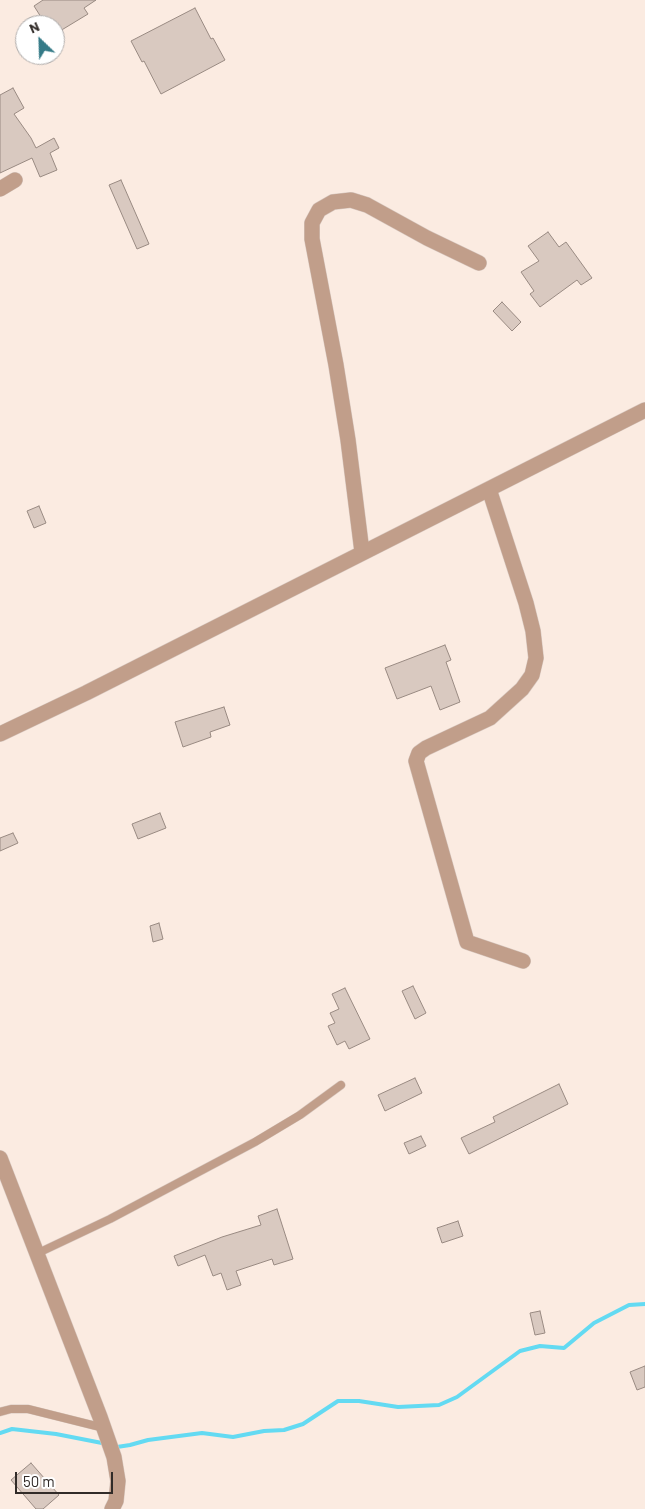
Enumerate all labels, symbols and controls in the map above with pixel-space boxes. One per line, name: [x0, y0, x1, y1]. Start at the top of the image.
north arrow: [15, 15, 65, 65]
text: N: [26, 17, 42, 36]
scale bar: [18, 1462, 115, 1494]
text: 50 m: [23, 1472, 55, 1490]

